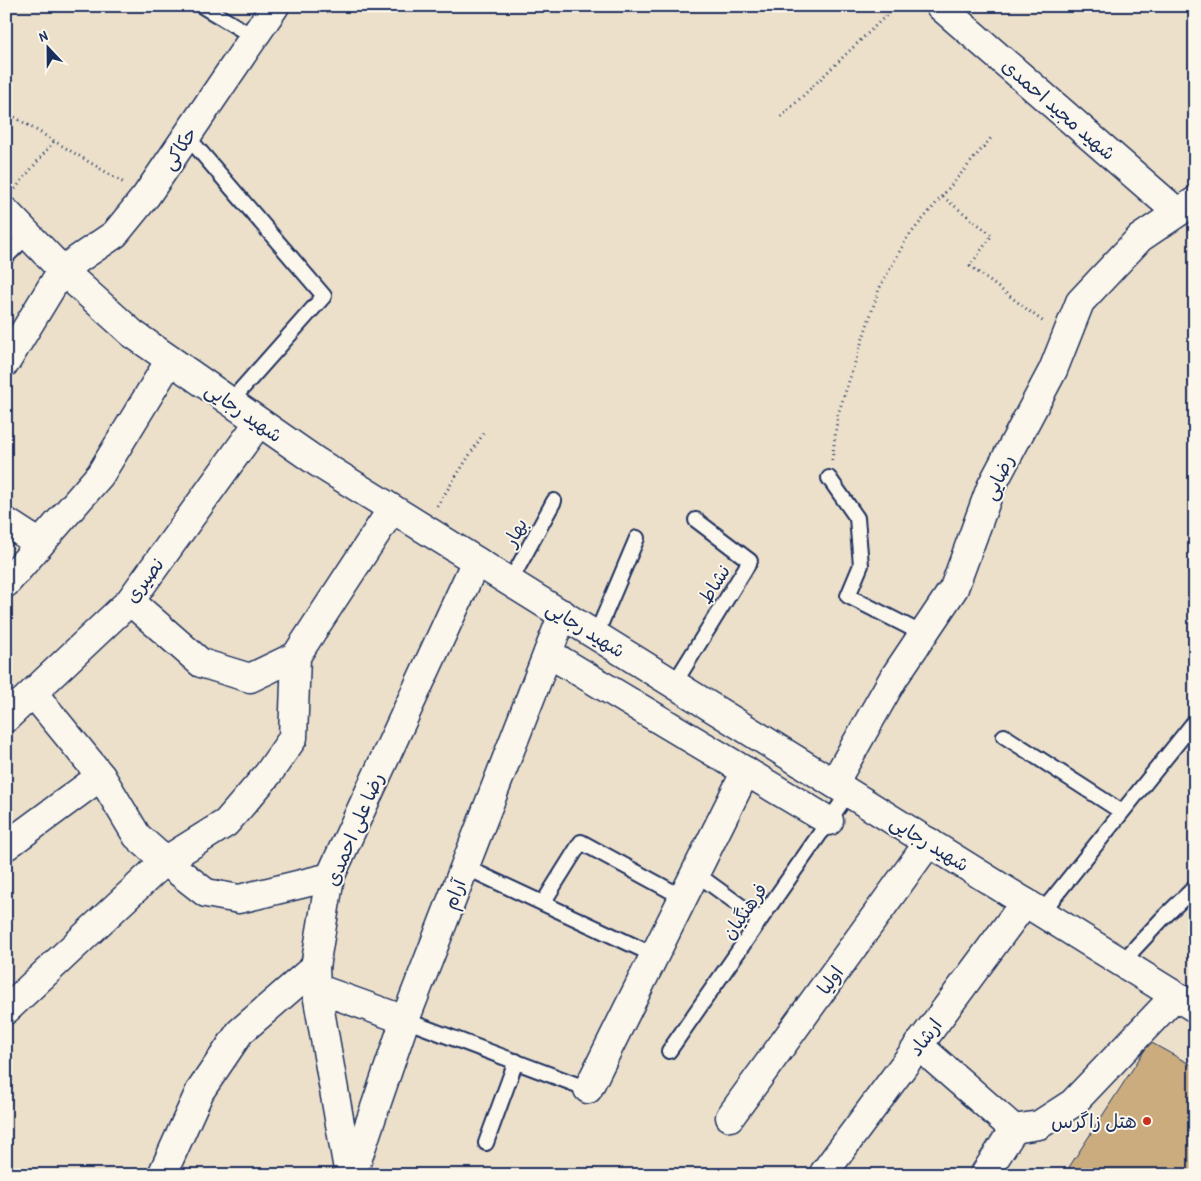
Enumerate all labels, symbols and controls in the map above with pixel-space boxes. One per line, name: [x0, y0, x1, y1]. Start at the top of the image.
north arrow: [22, 22, 72, 72]
text: N: [36, 25, 50, 46]
street label: شهید مجید احمدی: [997, 52, 1121, 166]
street label: حکاکی: [155, 122, 203, 174]
street label: شهید رجایی: [200, 376, 288, 448]
street label: رضایی: [976, 450, 1020, 504]
street label: بهار: [496, 513, 533, 553]
street label: نصیری: [118, 552, 170, 608]
street label: نشاط: [692, 560, 736, 608]
street label: شهید رجایی: [542, 595, 630, 663]
street label: رضا علی احمدی: [318, 768, 390, 890]
street label: شهید رجایی: [886, 809, 974, 877]
street label: آرام: [436, 874, 474, 914]
street label: فرهنگیان: [715, 877, 773, 945]
street label: اولیا: [811, 960, 849, 1000]
street label: ارشاد: [902, 1013, 948, 1061]
place label: هتل زاگرس: [1051, 1108, 1137, 1134]
marker: هتل زاگرس: [1141, 1115, 1153, 1127]

